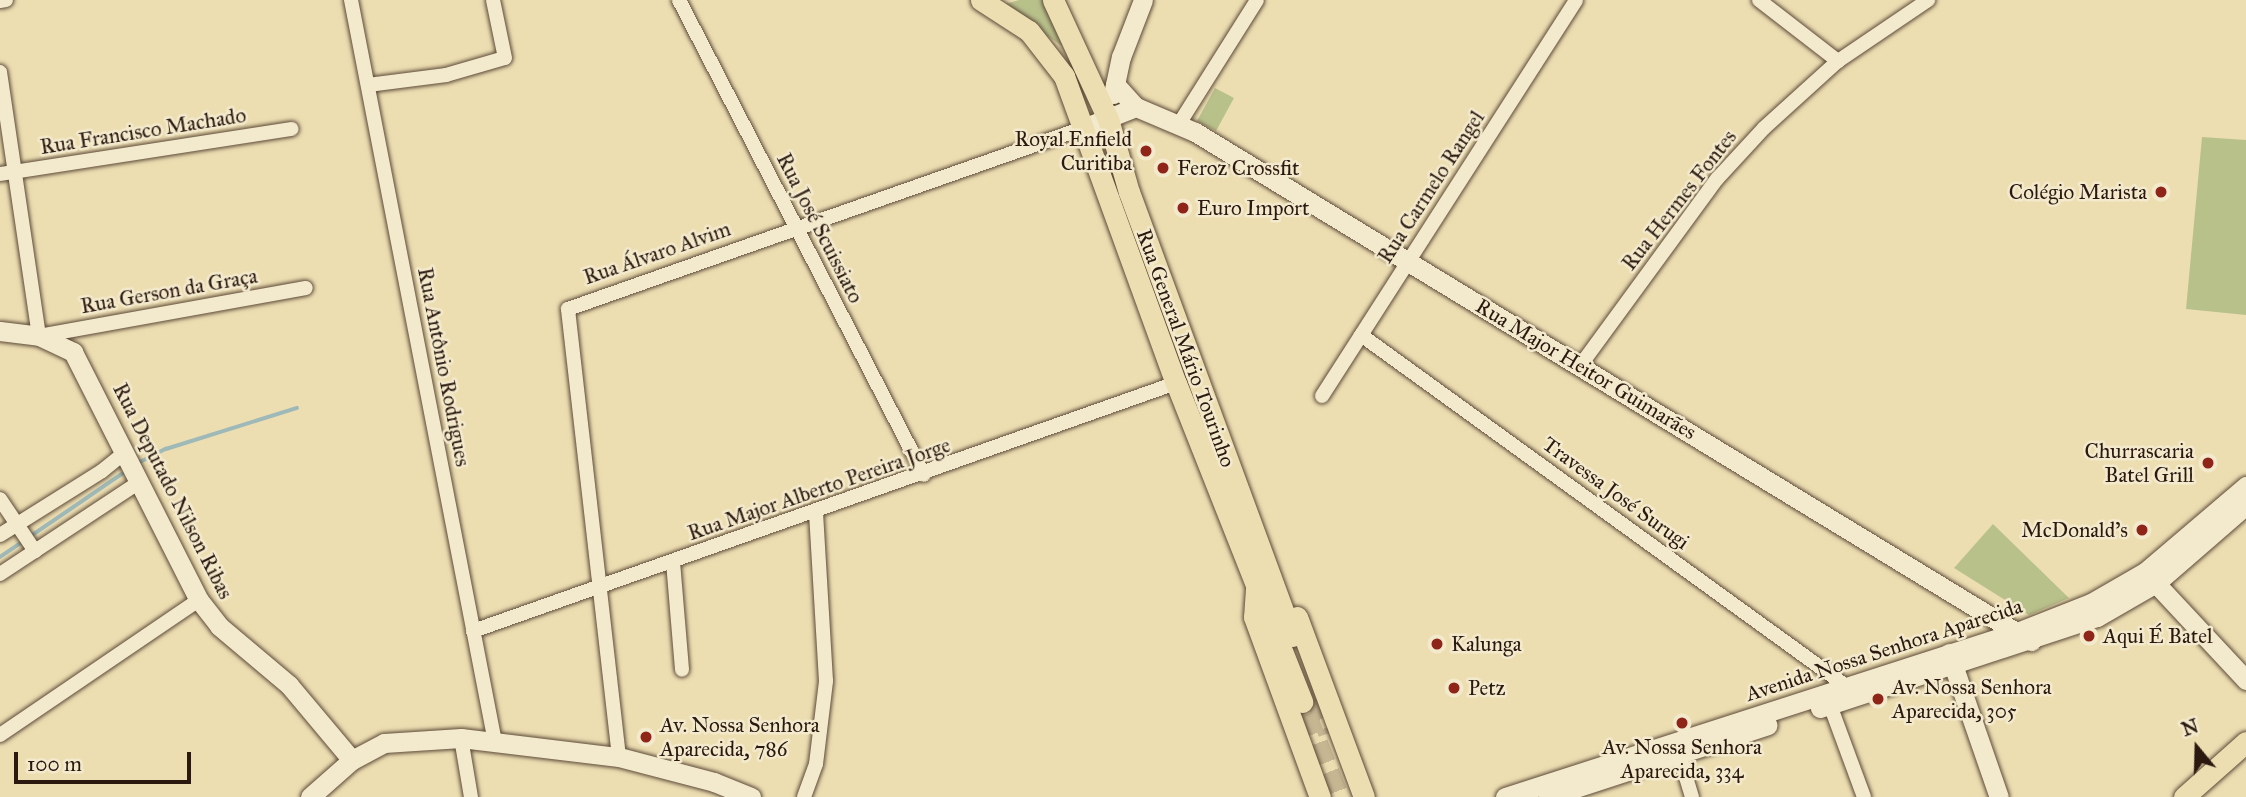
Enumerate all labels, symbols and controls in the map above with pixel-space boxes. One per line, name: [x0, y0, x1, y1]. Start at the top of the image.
street label: Rua Francisco Machado: [38, 102, 248, 160]
street label: Rua Carmelo Rangel: [1372, 106, 1490, 268]
street label: Rua Hermes Fontes: [1616, 125, 1742, 275]
place label: Royal Enfield Curitiba: [1015, 126, 1132, 176]
marker: Royal Enfield Curitiba: [1138, 143, 1154, 159]
street label: Rua José Scuissiato: [771, 149, 869, 307]
place label: Feroz Crossfit: [1177, 155, 1299, 181]
marker: Feroz Crossfit: [1155, 160, 1171, 176]
place label: Colégio Marista: [2009, 179, 2147, 205]
marker: Colégio Marista: [2153, 184, 2169, 200]
place label: Euro Import: [1197, 195, 1309, 221]
marker: Euro Import: [1175, 200, 1191, 216]
street label: Rua Álvaro Alvim: [580, 216, 734, 290]
street label: Rua General Mário Tourinho: [1131, 226, 1241, 470]
street label: Rua Gerson da Graça: [79, 263, 259, 319]
street label: Rua Antônio Rodrigues: [412, 265, 476, 469]
street label: Rua Major Heitor Guimarães: [1471, 293, 1701, 445]
street label: Rua Deputado Nilson Ribas: [108, 379, 238, 603]
street label: Travessa José Surugi: [1538, 431, 1694, 555]
street label: Rua Major Alberto Pereira Jorge: [684, 432, 954, 546]
place label: Churrascaria Batel Grill: [2084, 438, 2194, 488]
marker: Churrascaria Batel Grill: [2200, 455, 2216, 471]
place label: McDonald's: [2021, 517, 2128, 543]
marker: McDonald's: [2134, 522, 2150, 538]
street label: Avenida Nossa Senhora Aparecida: [1742, 593, 2026, 707]
place label: Aqui É Batel: [2103, 623, 2213, 649]
marker: Aqui É Batel: [2081, 628, 2097, 644]
place label: Kalunga: [1451, 631, 1522, 657]
marker: Kalunga: [1429, 636, 1445, 652]
place label: Av. Nossa Senhora Aparecida, 305: [1892, 674, 2052, 724]
place label: Petz: [1468, 675, 1505, 701]
marker: Petz: [1446, 680, 1462, 696]
marker: Av. Nossa Senhora Aparecida, 305: [1870, 691, 1886, 707]
place label: Av. Nossa Senhora Aparecida, 786: [660, 712, 820, 762]
north arrow: [2162, 713, 2232, 783]
text: N: [2179, 714, 2201, 741]
marker: Av. Nossa Senhora Aparecida, 334: [1674, 715, 1690, 731]
marker: Av. Nossa Senhora Aparecida, 786: [638, 729, 654, 745]
place label: Av. Nossa Senhora Aparecida, 334: [1602, 734, 1762, 784]
scale bar: [18, 738, 194, 782]
text: 100 m: [27, 751, 82, 777]

